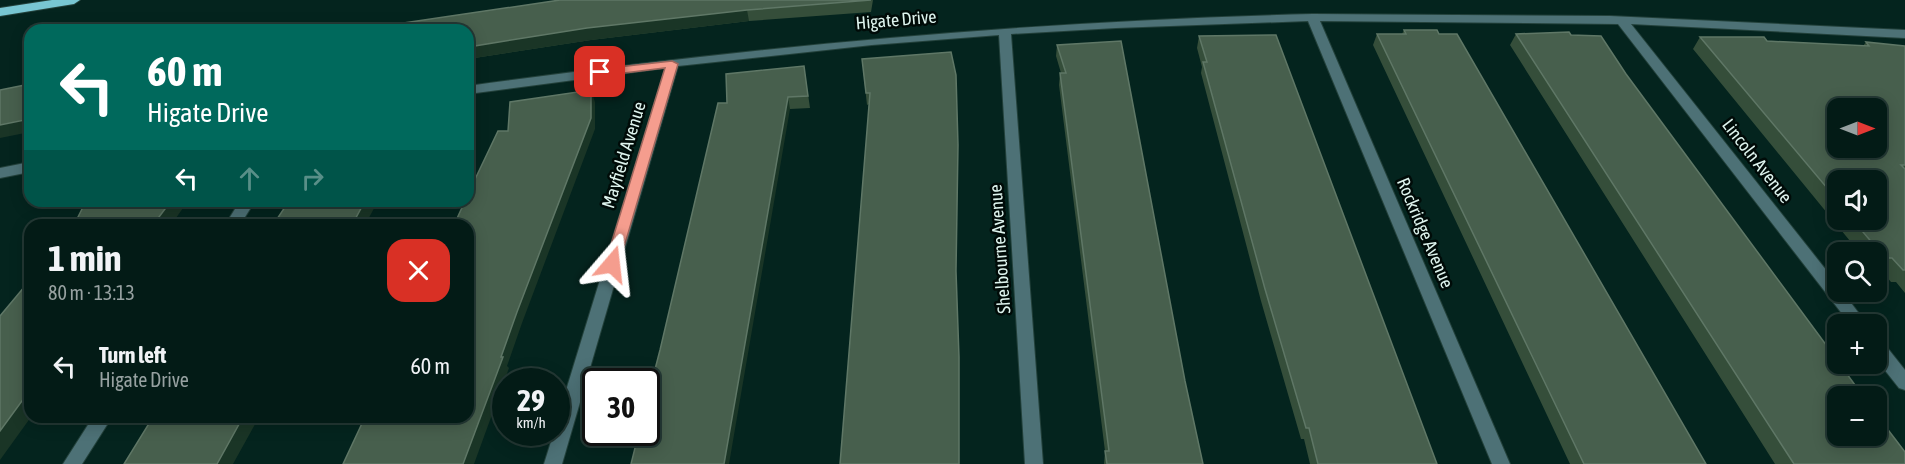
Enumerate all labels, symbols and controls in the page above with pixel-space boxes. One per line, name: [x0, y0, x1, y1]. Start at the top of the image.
street label: Higate Drive: [855, 6, 937, 33]
pin: [574, 46, 625, 97]
text: 60 m: [147, 47, 222, 95]
icon: left: [48, 48, 126, 126]
icon: arrive: [583, 55, 616, 88]
text: Higate Drive: [147, 97, 268, 128]
north arrow: [1827, 98, 1887, 158]
map controls: [1827, 98, 1887, 446]
street label: Mayfield Avenue: [597, 99, 650, 211]
street label: Lincoln Avenue: [1718, 115, 1797, 207]
icon: left: [170, 162, 203, 195]
icon: ahead: [233, 162, 266, 195]
icon: right: [296, 162, 329, 195]
button: sound: [1827, 170, 1887, 230]
street label: Rockridge Avenue: [1393, 174, 1458, 291]
street label: Shelbourne Avenue: [985, 184, 1014, 314]
position arrow: [580, 232, 644, 296]
text: 1 min: [48, 237, 122, 279]
button: close: [387, 239, 450, 302]
button: search: [1827, 242, 1887, 302]
text: 80 m · 13:13: [48, 281, 135, 304]
button: +: [1827, 314, 1887, 374]
text: Turn left: [99, 342, 166, 368]
icon: left: [48, 350, 81, 383]
text: 60 m: [410, 353, 450, 379]
text: Higate Drive: [99, 368, 189, 391]
speed limit sign: 30: [582, 368, 660, 446]
text: 29: [517, 383, 545, 417]
button: −: [1827, 386, 1887, 446]
text: km/h: [516, 414, 546, 431]

